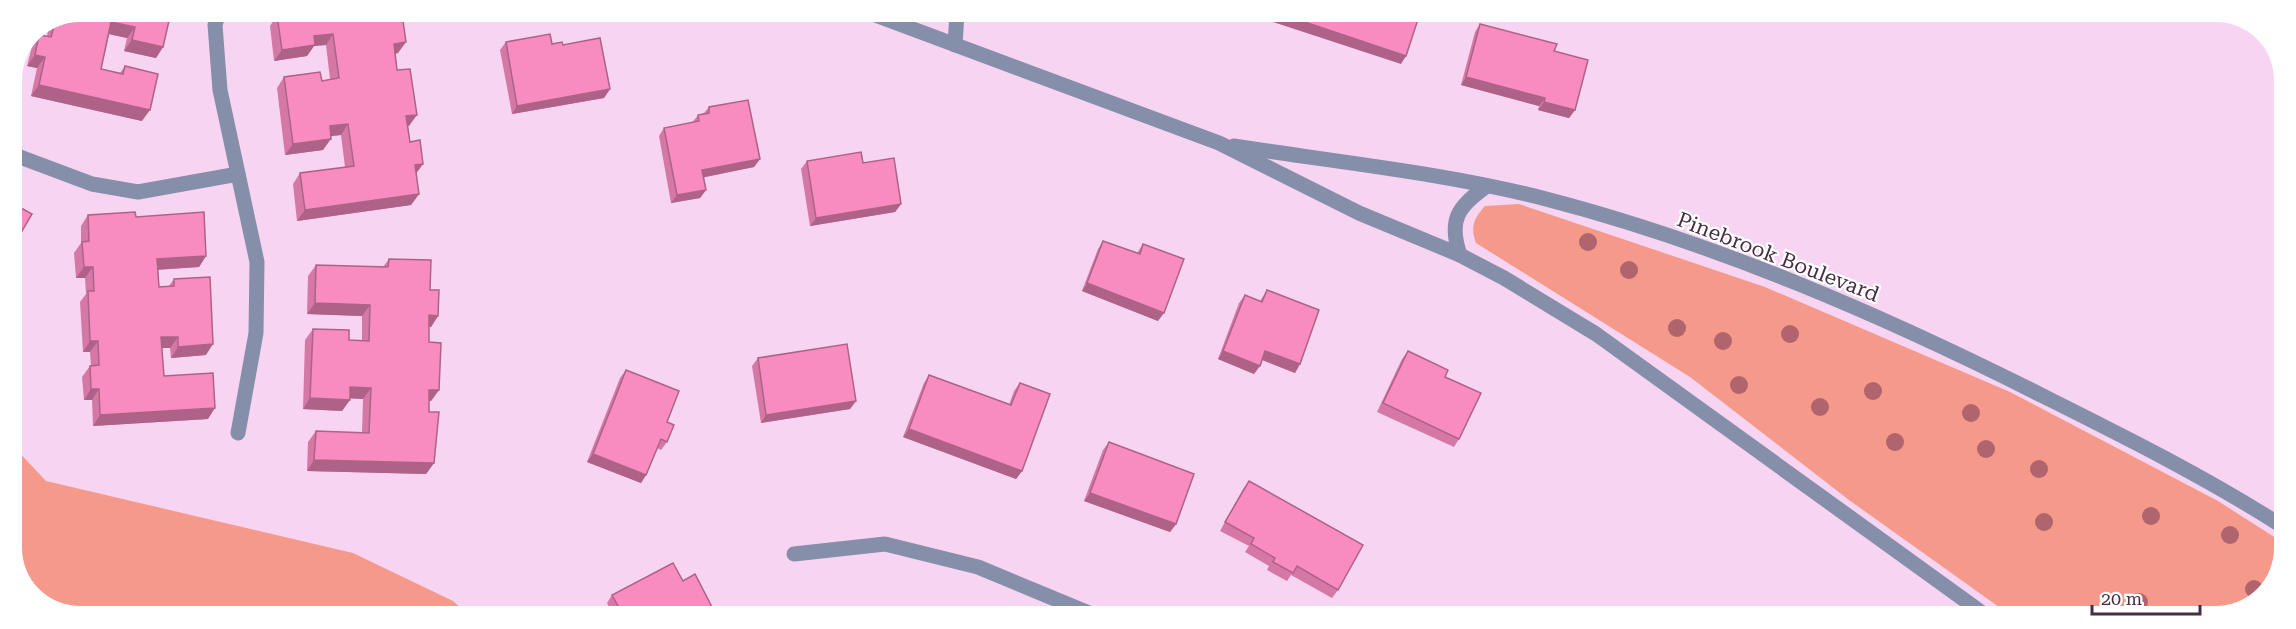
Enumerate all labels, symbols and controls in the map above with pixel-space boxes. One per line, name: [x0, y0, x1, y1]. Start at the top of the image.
street label: Pinebrook Boulevard: [1674, 207, 1883, 307]
scale bar: [2092, 578, 2200, 616]
text: 20 m: [2101, 588, 2142, 609]

